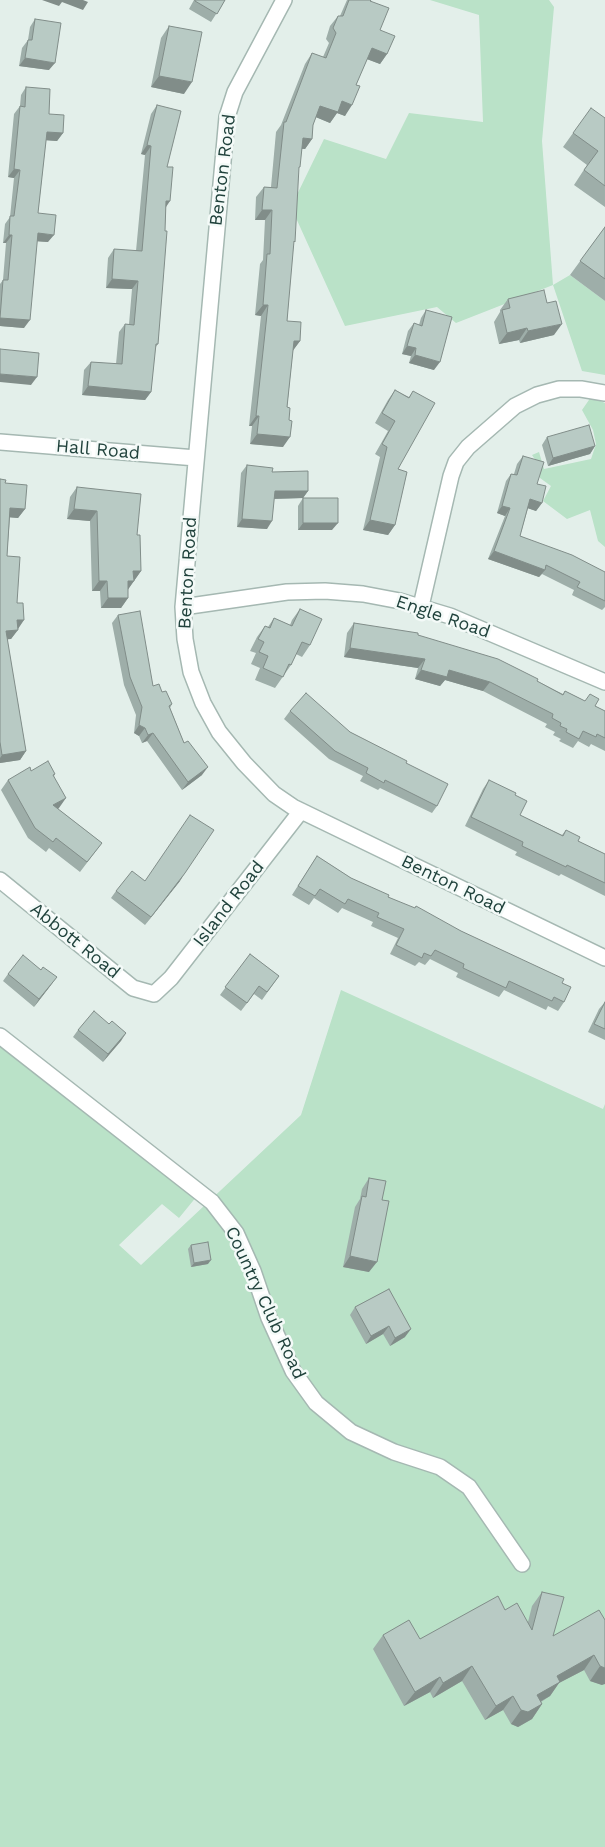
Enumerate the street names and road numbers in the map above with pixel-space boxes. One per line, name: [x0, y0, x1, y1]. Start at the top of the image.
street label: Benton Road: [205, 113, 241, 227]
street label: Hall Road: [55, 436, 141, 464]
street label: Benton Road: [174, 516, 202, 630]
street label: Engle Road: [393, 591, 493, 643]
street label: Benton Road: [398, 851, 508, 919]
street label: Island Road: [189, 857, 269, 951]
street label: Abbott Road: [26, 898, 124, 984]
street label: Country Club Road: [220, 1223, 310, 1383]

